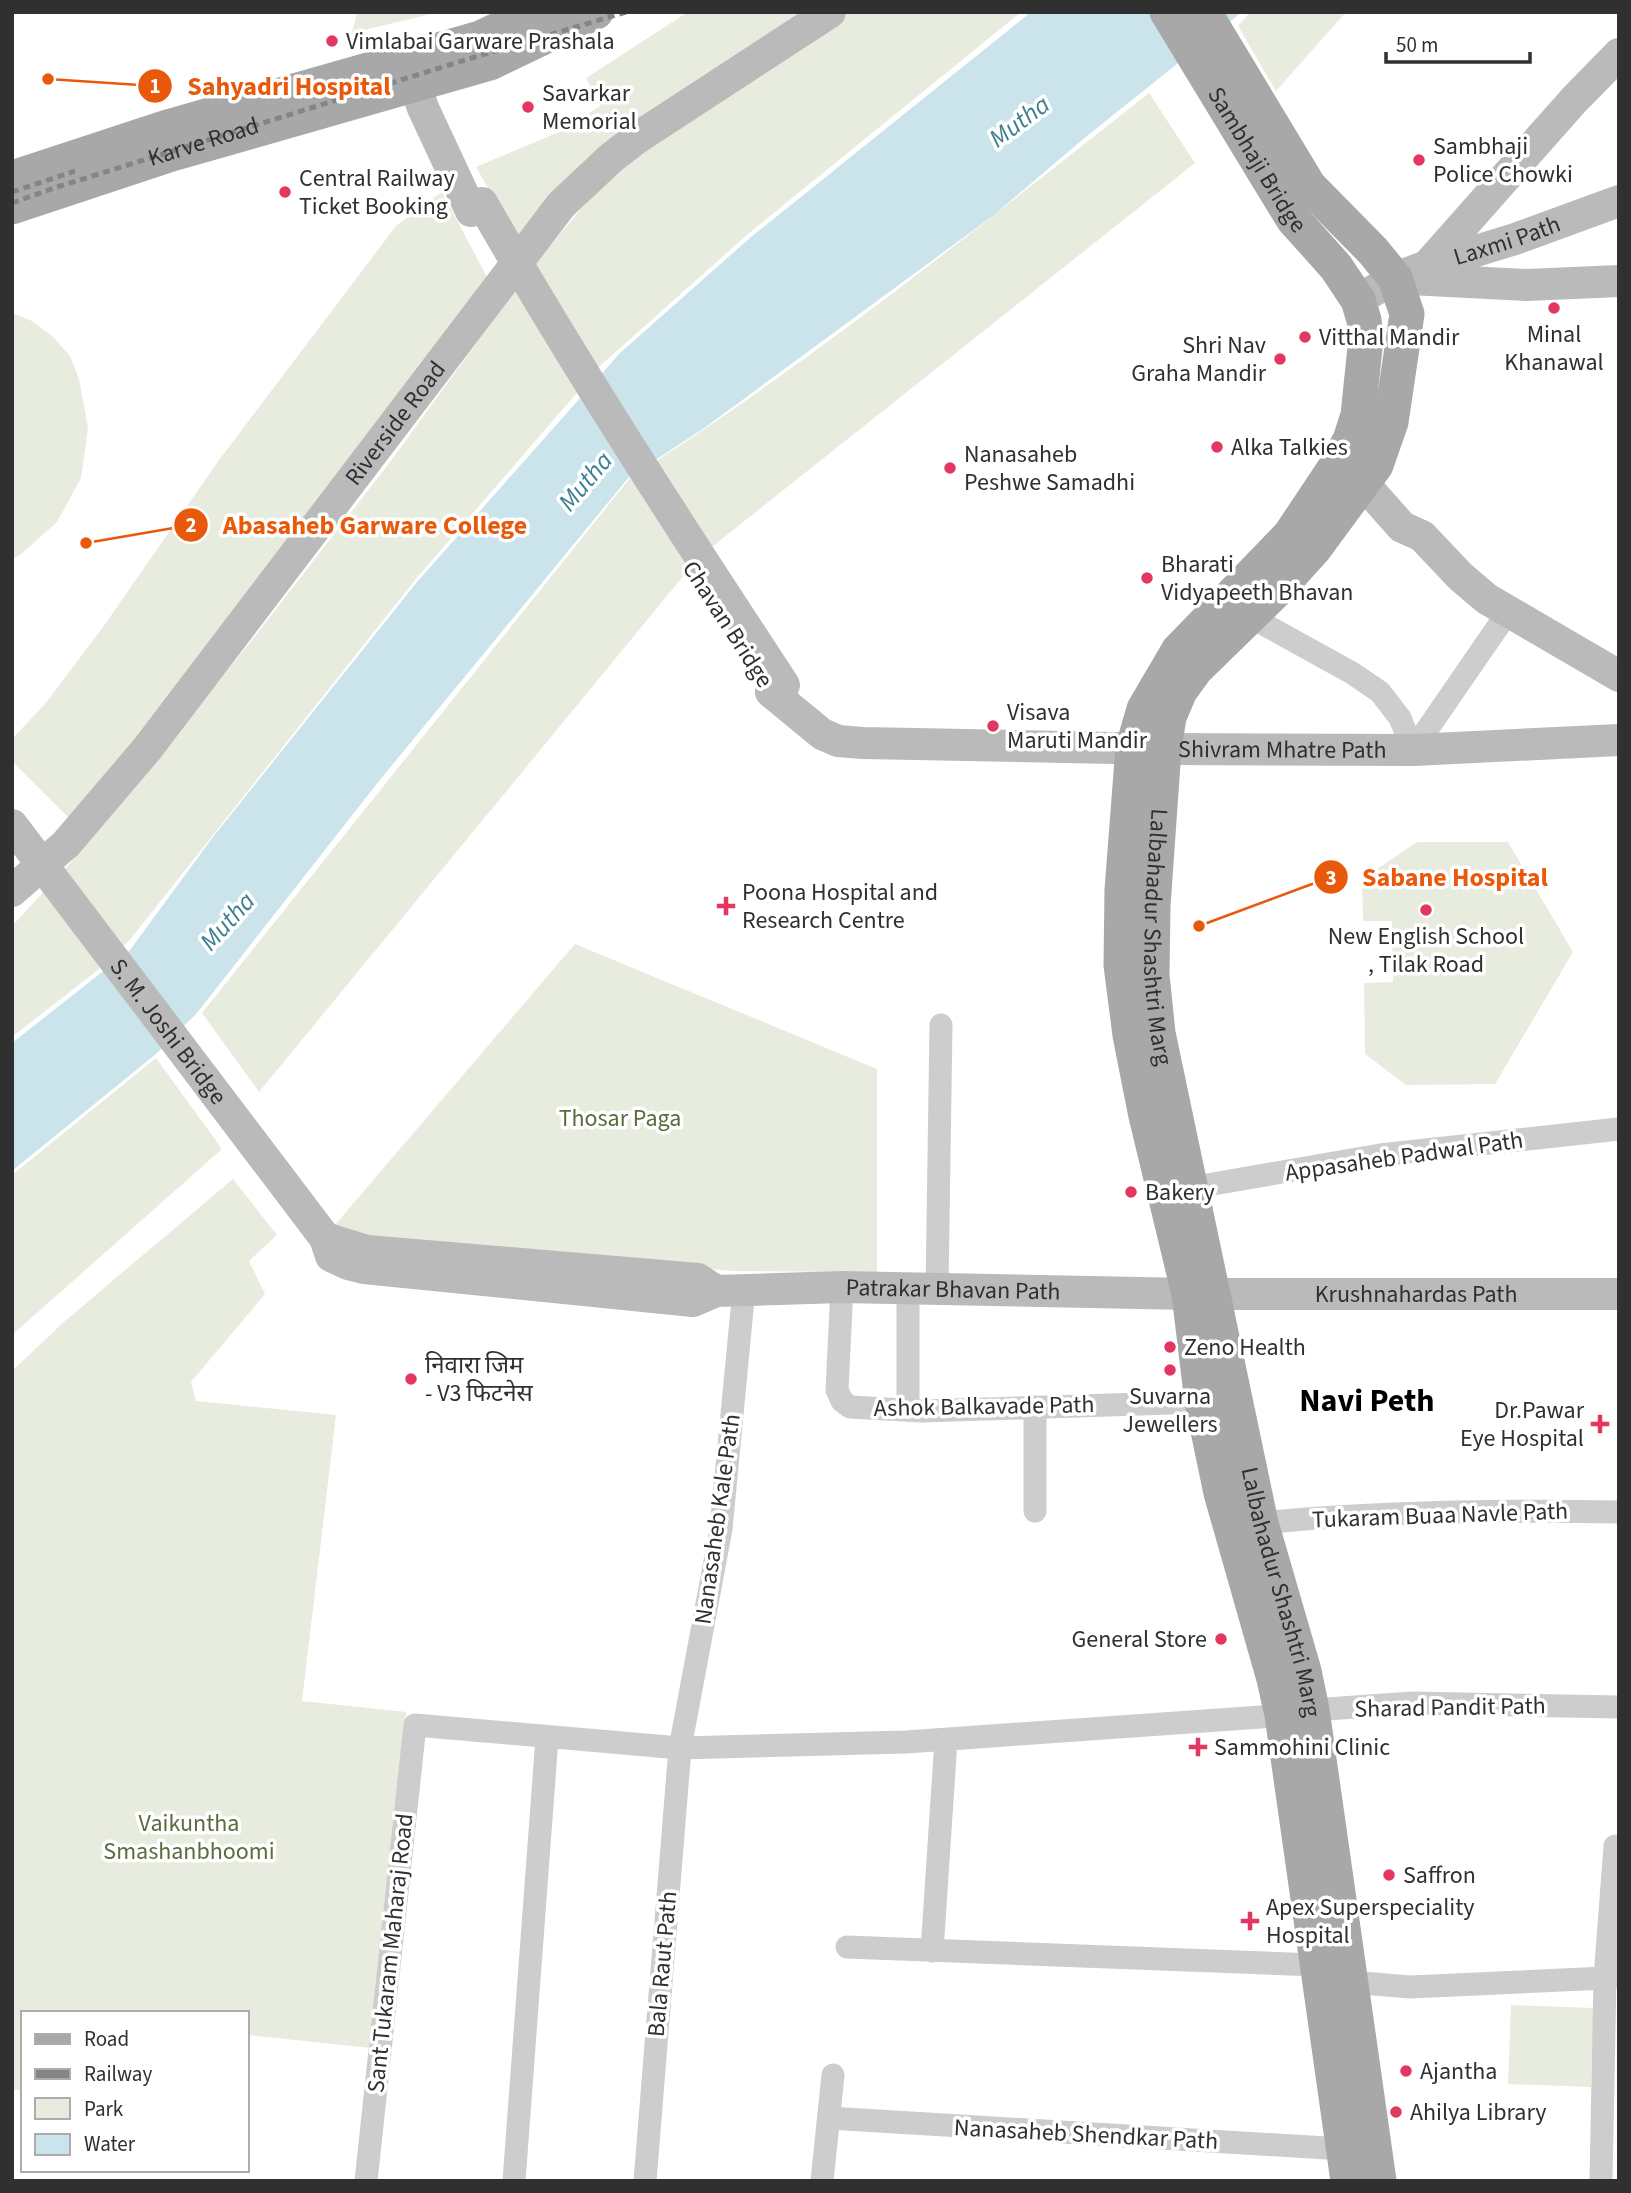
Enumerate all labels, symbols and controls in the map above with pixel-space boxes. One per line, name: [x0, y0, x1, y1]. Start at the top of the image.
scale bar: [1386, 21, 1530, 65]
place label: Vimlabai Garware Prashala: [346, 24, 615, 59]
text: 50 m: [1396, 30, 1438, 60]
marker: Vimlabai Garware Prashala: [324, 33, 340, 49]
callout: Sahyadri Hospital: [138, 62, 404, 109]
text: Sahyadri Hospital: [187, 68, 391, 105]
text: 1: [149, 71, 161, 101]
place label: Savarkar Memorial: [542, 76, 637, 139]
street label: Sambhaji Bridge: [1199, 80, 1315, 241]
water label: Mutha: [981, 86, 1058, 157]
marker: Savarkar Memorial: [520, 99, 536, 115]
street label: Karve Road: [144, 108, 263, 176]
place label: Sambhaji Police Chowki: [1433, 129, 1573, 192]
marker: Sambhaji Police Chowki: [1411, 152, 1427, 168]
place label: Central Railway Ticket Booking: [299, 161, 455, 224]
marker: Central Railway Ticket Booking: [277, 184, 293, 200]
street label: Laxmi Path: [1449, 207, 1565, 275]
marker: Minal Khanawal: [1546, 300, 1562, 316]
place label: Minal Khanawal: [1504, 317, 1604, 380]
place label: Vitthal Mandir: [1319, 320, 1460, 355]
place label: Shri Nav Graha Mandir: [1131, 328, 1267, 391]
marker: Vitthal Mandir: [1297, 329, 1313, 345]
marker: Shri Nav Graha Mandir: [1272, 351, 1288, 367]
street label: Riverside Road: [337, 354, 454, 493]
place label: Alka Talkies: [1231, 430, 1348, 465]
place label: Nanasaheb Peshwe Samadhi: [964, 437, 1135, 500]
marker: Alka Talkies: [1209, 439, 1225, 455]
water label: Mutha: [549, 443, 621, 519]
marker: Nanasaheb Peshwe Samadhi: [942, 460, 958, 476]
callout: Abasaheb Garware College: [174, 501, 541, 548]
text: Abasaheb Garware College: [222, 507, 527, 544]
text: 2: [185, 510, 197, 540]
place label: Bharati Vidyapeeth Bhavan: [1161, 547, 1353, 610]
street label: Chavan Bridge: [673, 554, 782, 695]
marker: Bharati Vidyapeeth Bhavan: [1139, 570, 1155, 586]
place label: Visava Maruti Mandir: [1007, 695, 1148, 758]
marker: Visava Maruti Mandir: [985, 718, 1001, 734]
street label: Shivram Mhatre Path: [1178, 732, 1387, 768]
street label: Lalbahadur Shashtri Marg: [1134, 807, 1181, 1069]
callout: Sabane Hospital: [1313, 854, 1562, 901]
text: Sabane Hospital: [1362, 859, 1549, 896]
text: 3: [1325, 863, 1337, 893]
place label: Poona Hospital and Research Centre: [742, 875, 938, 938]
water label: Mutha: [191, 884, 264, 959]
marker: Poona Hospital and Research Centre: [716, 896, 736, 916]
marker: New English School , Tilak Road: [1418, 902, 1434, 918]
place label: New English School , Tilak Road: [1328, 919, 1524, 982]
street label: S. M. Joshi Bridge: [101, 951, 235, 1112]
park label: Thosar Paga: [559, 1101, 681, 1136]
street label: Appasaheb Padwal Path: [1283, 1122, 1525, 1191]
place label: Bakery: [1145, 1175, 1215, 1210]
marker: Bakery: [1123, 1184, 1139, 1200]
street label: Patrakar Bhavan Path: [845, 1270, 1061, 1309]
street label: Krushnahardas Path: [1315, 1277, 1517, 1312]
place label: Zeno Health: [1184, 1330, 1306, 1365]
marker: Zeno Health: [1162, 1339, 1178, 1355]
place label: निवारा जिम - V3 फिटनेस: [425, 1348, 533, 1411]
marker: Suvarna Jewellers: [1162, 1362, 1178, 1378]
marker: निवारा जिम - V3 फिटनेस: [403, 1371, 419, 1387]
district label: Navi Peth: [1299, 1378, 1435, 1424]
place label: Suvarna Jewellers: [1122, 1379, 1218, 1442]
street label: Ashok Balkavade Path: [873, 1387, 1095, 1426]
place label: Dr.Pawar Eye Hospital: [1460, 1393, 1585, 1456]
street label: Nanasaheb Kale Path: [685, 1411, 750, 1627]
marker: Dr.Pawar Eye Hospital: [1590, 1414, 1610, 1434]
street label: Lalbahadur Shashtri Marg: [1232, 1464, 1330, 1719]
street label: Tukaram Buaa Navle Path: [1311, 1494, 1569, 1537]
place label: General Store: [1071, 1622, 1207, 1657]
marker: General Store: [1213, 1631, 1229, 1647]
street label: Sharad Pandit Path: [1354, 1688, 1546, 1727]
place label: Sammohini Clinic: [1214, 1730, 1390, 1765]
marker: Sammohini Clinic: [1188, 1737, 1208, 1757]
park label: Vaikuntha Smashanbhoomi: [103, 1806, 275, 1869]
street label: Sant Tukaram Maharaj Road: [358, 1812, 423, 2095]
place label: Saffron: [1403, 1858, 1476, 1893]
marker: Saffron: [1381, 1867, 1397, 1883]
street label: Bala Raut Path: [639, 1890, 686, 2038]
place label: Apex Superspeciality Hospital: [1266, 1890, 1475, 1953]
marker: Apex Superspeciality Hospital: [1240, 1911, 1260, 1931]
legend: [21, 2011, 248, 2172]
text: Road: [84, 2024, 129, 2054]
place label: Ajantha: [1420, 2054, 1497, 2089]
text: Railway: [84, 2059, 152, 2089]
marker: Ajantha: [1398, 2063, 1414, 2079]
text: Park: [84, 2094, 124, 2124]
place label: Ahilya Library: [1410, 2095, 1547, 2130]
marker: Ahilya Library: [1388, 2104, 1404, 2120]
street label: Nanasaheb Shendkar Path: [953, 2110, 1219, 2159]
text: Water: [84, 2129, 136, 2159]

